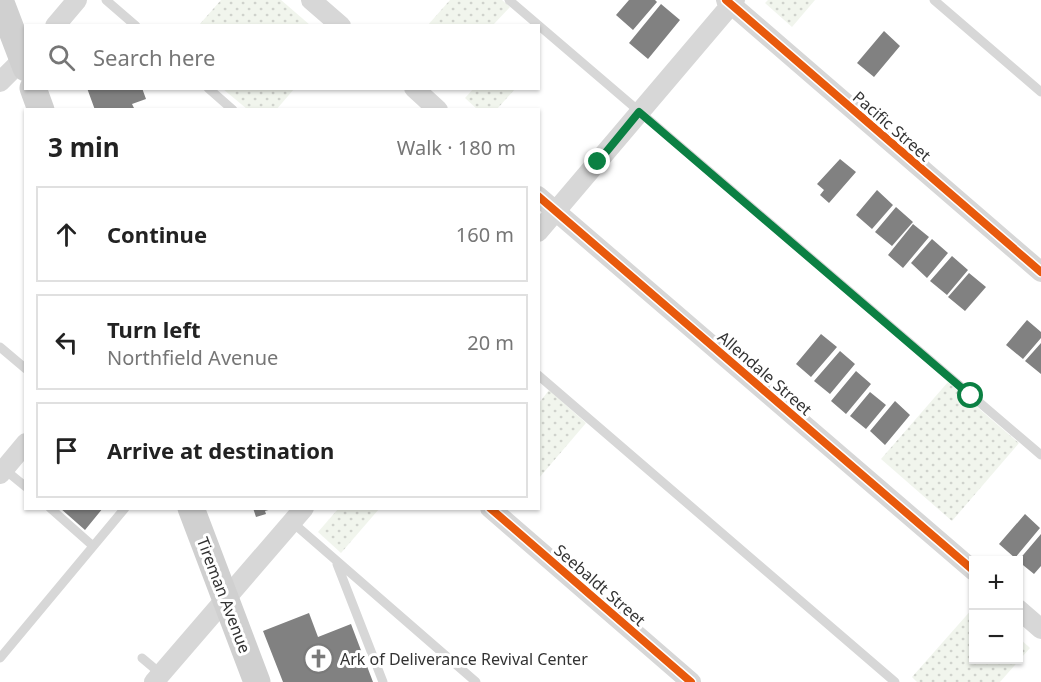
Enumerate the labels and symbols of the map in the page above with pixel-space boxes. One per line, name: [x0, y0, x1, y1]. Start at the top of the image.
street label: Pacific Street: [848, 86, 936, 166]
route end: [584, 148, 610, 174]
street label: Allendale Street: [713, 326, 817, 420]
route start: [957, 382, 983, 408]
street label: Tireman Avenue: [192, 534, 256, 656]
street label: Seebaldt Street: [550, 539, 650, 631]
church icon: Ark of Deliverance Revival Center: [303, 643, 335, 675]
place label: Ark of Deliverance Revival Center: [340, 648, 588, 670]

